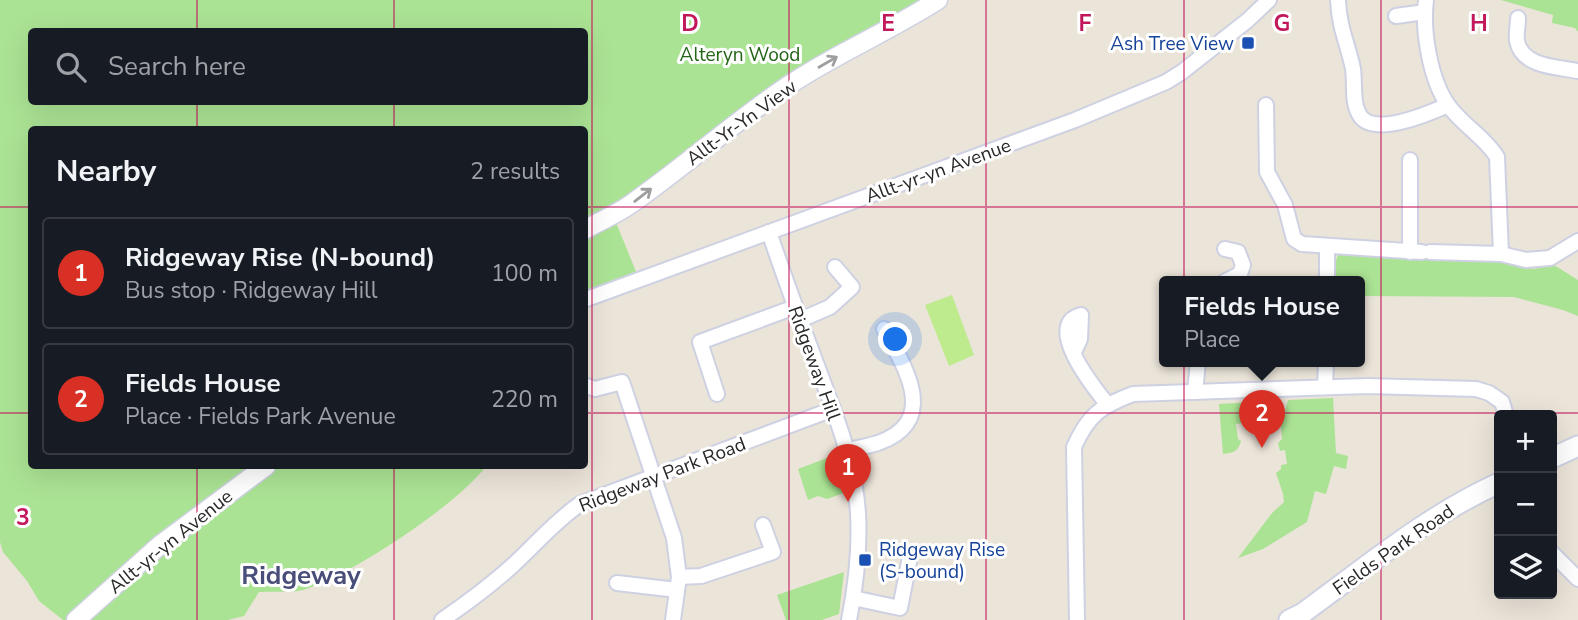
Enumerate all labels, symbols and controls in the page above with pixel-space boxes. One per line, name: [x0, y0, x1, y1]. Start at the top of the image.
text: D: [681, 8, 699, 39]
text: E: [881, 8, 895, 39]
text: F: [1079, 8, 1092, 39]
text: G: [1274, 8, 1290, 39]
text: H: [1470, 8, 1488, 39]
search box: [28, 28, 588, 105]
place label: Ash Tree View: [1110, 31, 1234, 57]
marker: Ash Tree View: [1240, 35, 1256, 51]
park label: Alteryn Wood: [680, 42, 800, 68]
icon: search: [52, 48, 90, 86]
text: Search here: [108, 49, 246, 84]
one-way arrow: [817, 55, 837, 69]
street label: Allt-Yr-Yn View: [681, 74, 802, 172]
street label: Allt-yr-yn Avenue: [862, 133, 1015, 209]
text: Nearby: [56, 151, 156, 192]
text: 2 results: [470, 156, 560, 187]
one-way arrow: [633, 187, 652, 202]
text: Ridgeway Rise (N-bound): [125, 240, 435, 275]
text: 1: [74, 258, 88, 289]
text: 100 m: [491, 258, 558, 289]
text: Bus stop · Ridgeway Hill: [125, 275, 378, 306]
popup: [1159, 276, 1365, 367]
text: Fields House: [1184, 289, 1340, 324]
street label: Ridgeway Hill: [781, 303, 847, 424]
your location: [878, 322, 912, 356]
text: Place: [1184, 324, 1240, 355]
text: Fields House: [125, 366, 281, 401]
text: 2: [74, 384, 88, 415]
text: 220 m: [491, 384, 558, 415]
pin: 2: [1239, 390, 1285, 448]
text: Place · Fields Park Avenue: [125, 401, 396, 432]
map controls: [1494, 410, 1557, 599]
button: +: [1494, 410, 1557, 473]
street label: Ridgeway Park Road: [575, 431, 750, 519]
pin: 1: [825, 444, 871, 502]
button: −: [1494, 473, 1557, 536]
street label: Allt-yr-yn Avenue: [103, 484, 238, 600]
street label: Fields Park Road: [1328, 498, 1459, 601]
text: 3: [16, 502, 30, 533]
button: layers: [1494, 536, 1557, 599]
place label: Ridgeway Rise (S-bound): [879, 537, 1005, 585]
marker: Ridgeway Rise (S-bound): [857, 552, 873, 568]
district label: Ridgeway: [241, 558, 361, 593]

